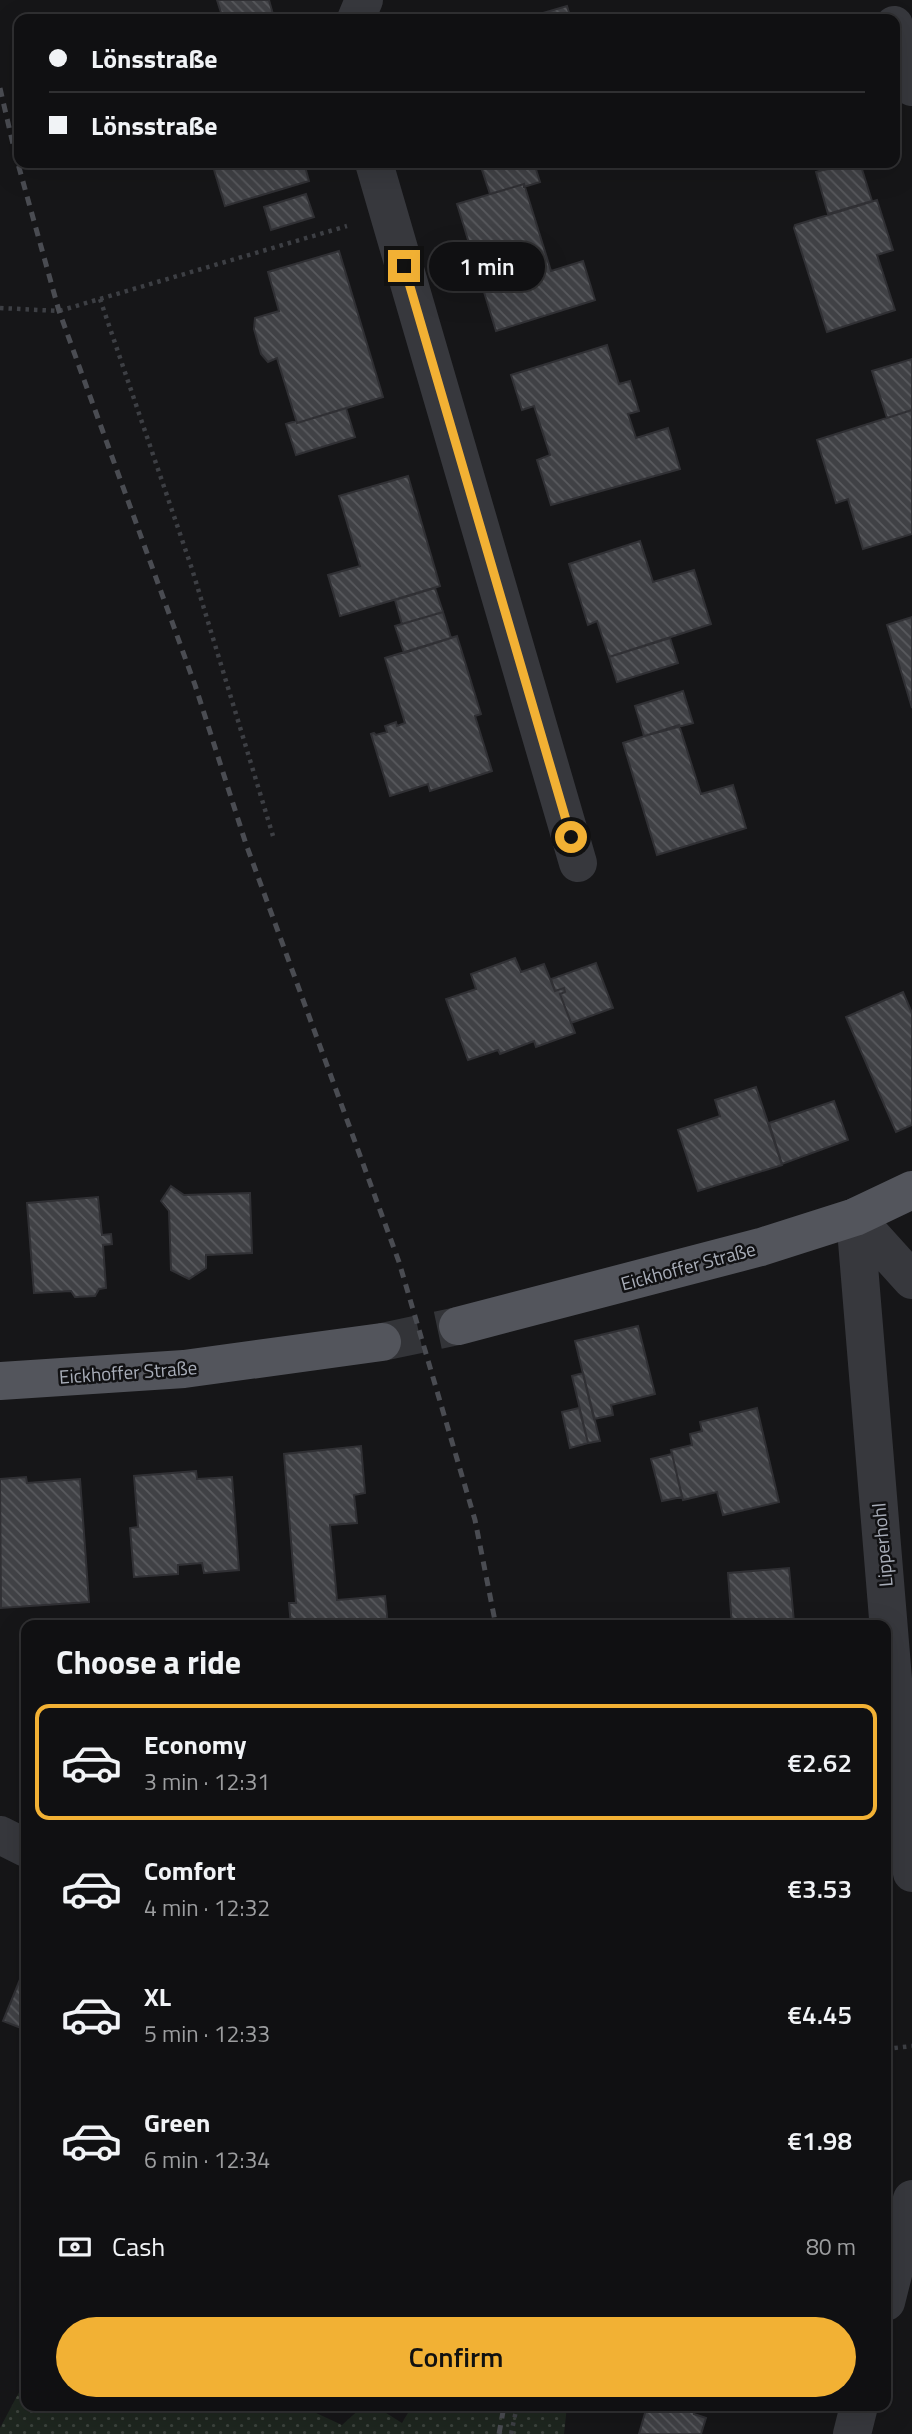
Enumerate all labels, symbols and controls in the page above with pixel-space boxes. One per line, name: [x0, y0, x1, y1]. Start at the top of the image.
text: Lönsstraße: [91, 39, 218, 78]
text: Lönsstraße: [91, 106, 218, 145]
callout: 1 min: [428, 242, 544, 290]
text: 1 min: [459, 249, 515, 284]
route end: [388, 250, 420, 282]
route start: [555, 821, 587, 853]
street label: Eickhoffer Straße: [617, 1234, 758, 1297]
street label: Eickhoffer Straße: [58, 1352, 198, 1391]
street label: Lipperhohl: [863, 1502, 900, 1588]
text: Choose a ride: [56, 1638, 241, 1686]
text: Economy: [144, 1725, 246, 1764]
icon: car: [60, 1731, 123, 1794]
text: €2.62: [788, 1743, 852, 1782]
text: 3 min · 12:31: [144, 1764, 270, 1799]
text: Comfort: [144, 1851, 236, 1890]
icon: car: [60, 1857, 123, 1920]
text: €3.53: [788, 1869, 852, 1908]
text: 4 min · 12:32: [144, 1890, 270, 1925]
text: XL: [144, 1977, 171, 2016]
icon: car: [60, 1983, 123, 2046]
text: €4.45: [788, 1995, 852, 2034]
text: 5 min · 12:33: [144, 2016, 270, 2051]
text: Green: [144, 2103, 210, 2142]
icon: car: [60, 2109, 123, 2172]
text: €1.98: [788, 2121, 852, 2160]
text: 6 min · 12:34: [144, 2142, 270, 2177]
text: Cash: [112, 2227, 165, 2266]
icon: cash: [56, 2228, 94, 2266]
text: 80 m: [806, 2229, 856, 2264]
button: Confirm: [56, 2317, 856, 2397]

